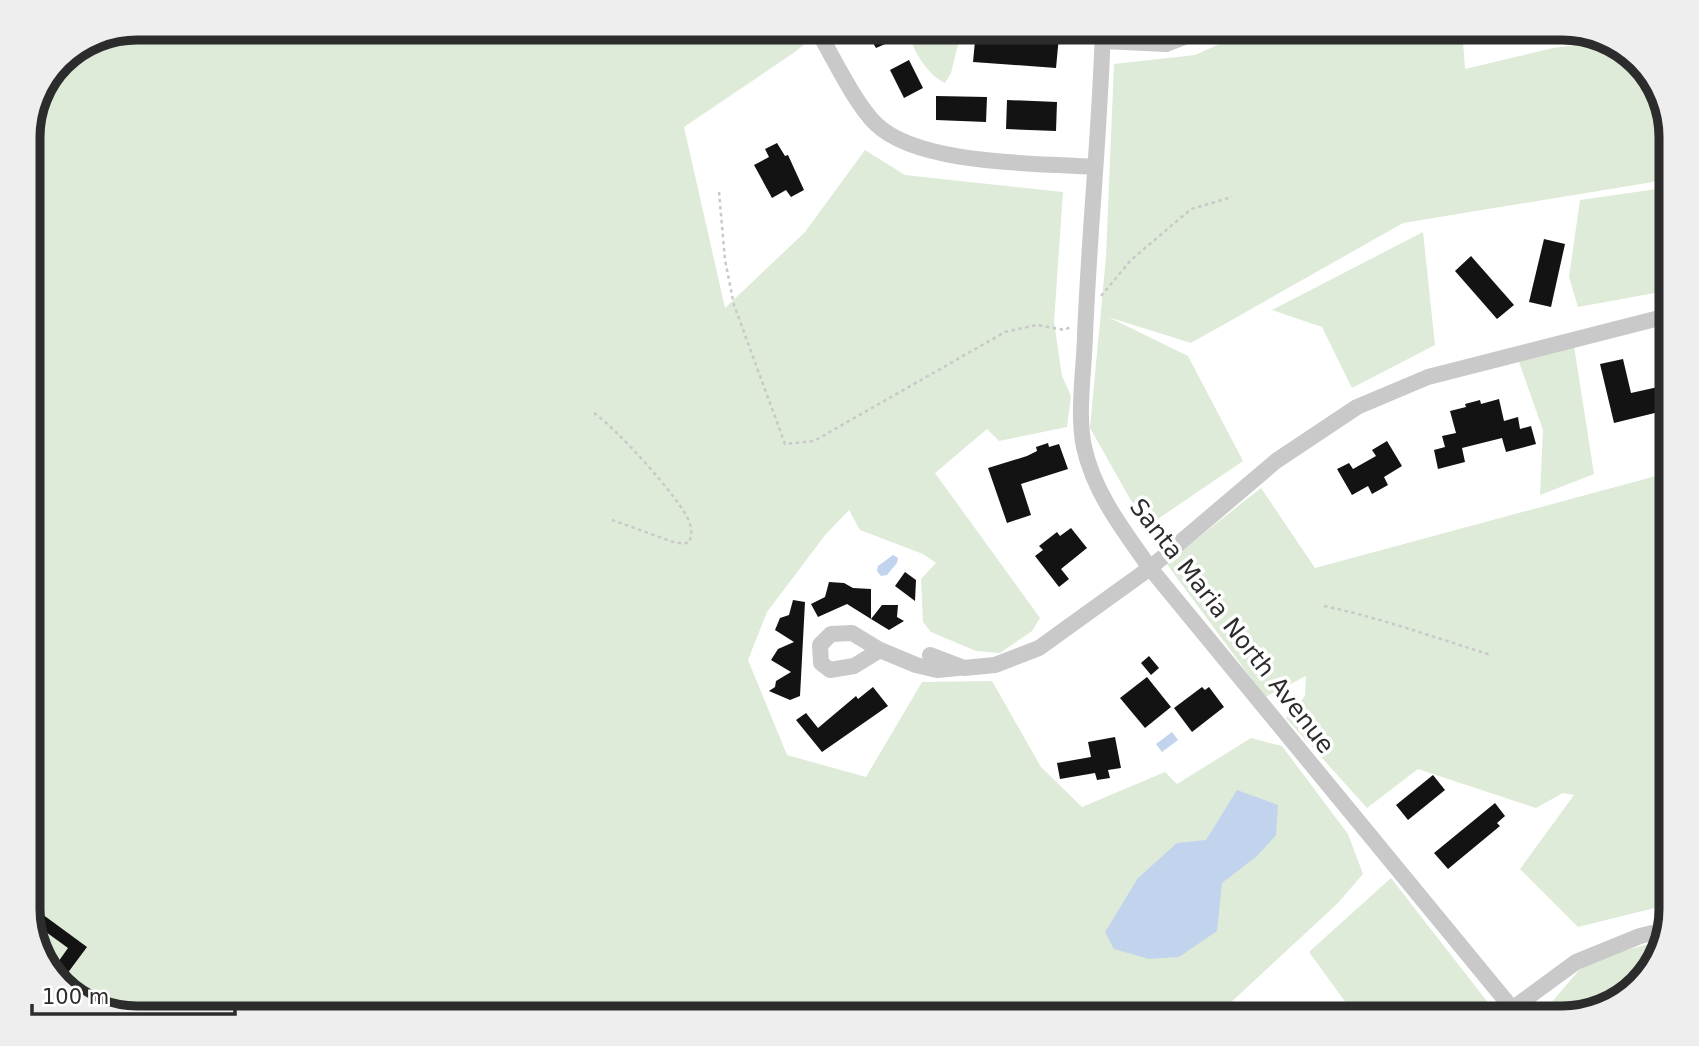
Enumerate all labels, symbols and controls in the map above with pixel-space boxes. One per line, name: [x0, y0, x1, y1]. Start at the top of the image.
street label: Santa Maria North Avenue: [1124, 493, 1340, 759]
scale bar: [32, 972, 234, 1016]
text: 100 m: [42, 985, 109, 1009]

